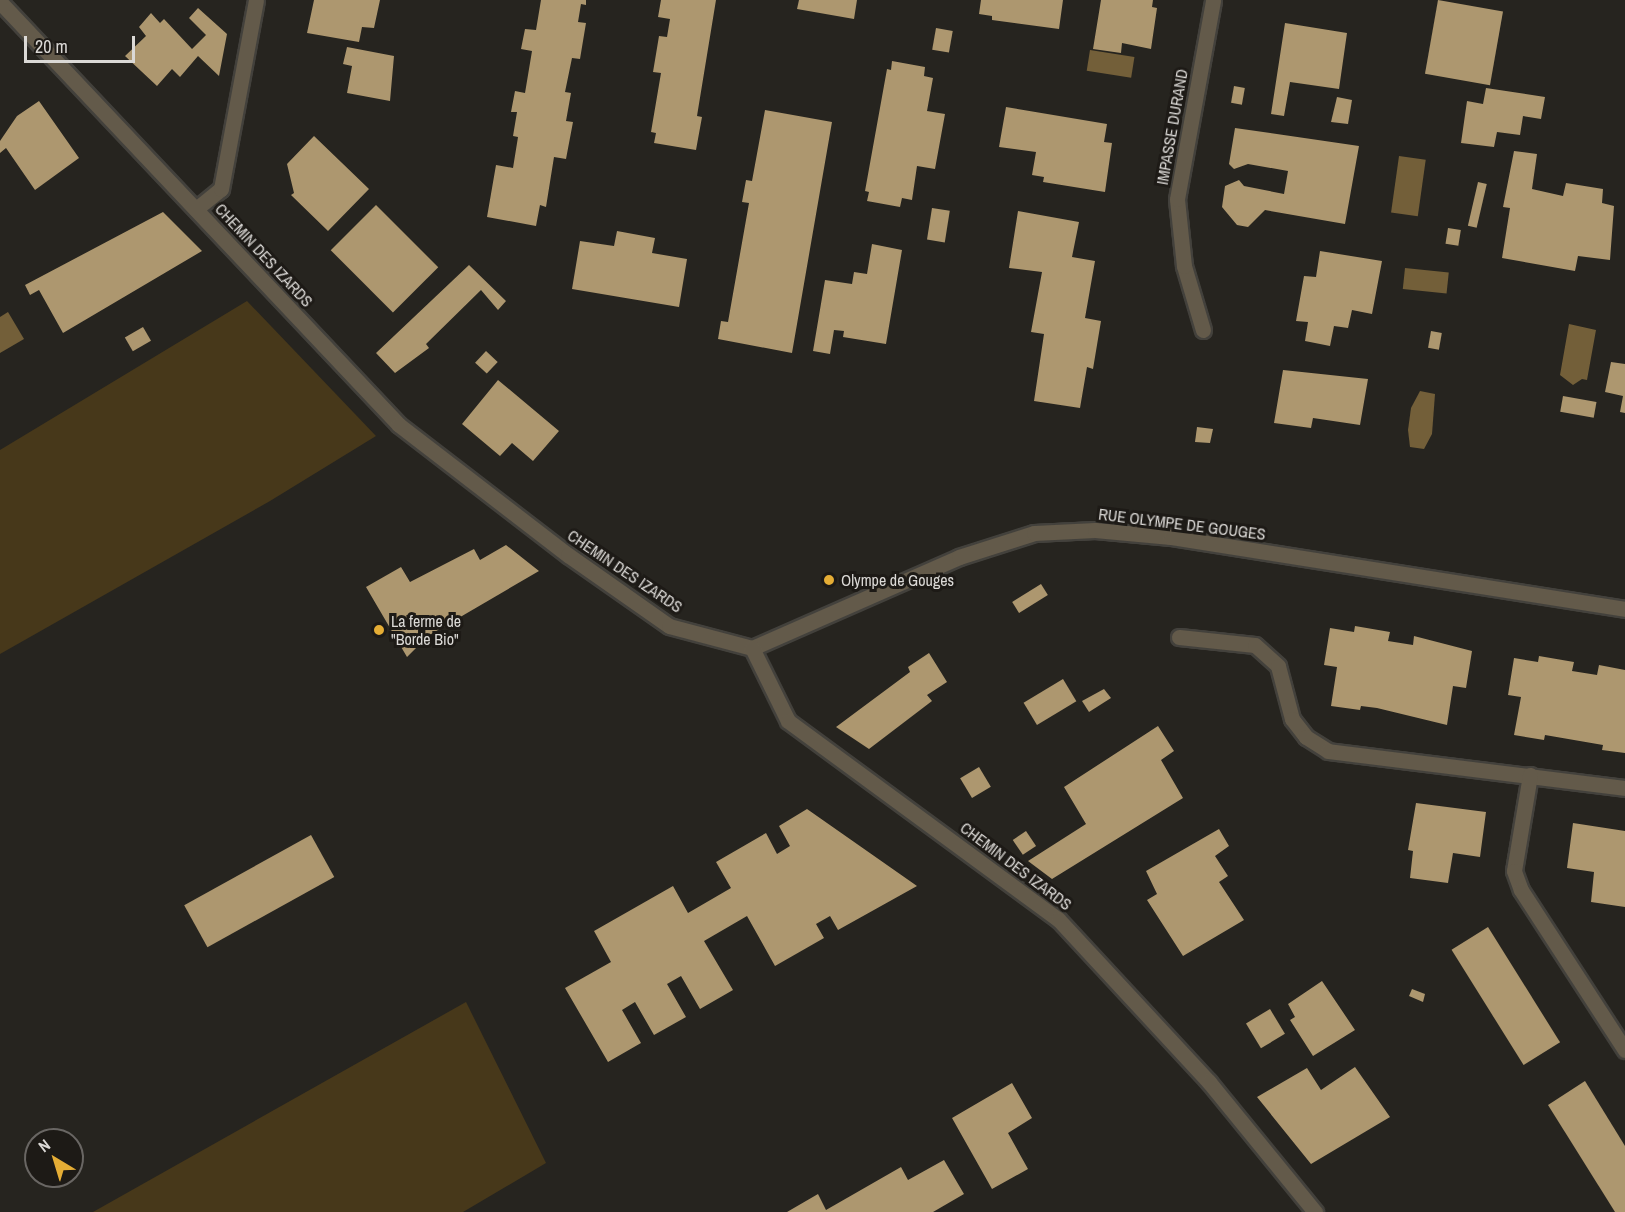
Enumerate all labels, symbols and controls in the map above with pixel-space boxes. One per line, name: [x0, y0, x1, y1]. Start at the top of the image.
scale bar: [27, 24, 138, 62]
text: 20 m: [35, 34, 68, 59]
street label: IMPASSE DURAND: [1152, 68, 1192, 186]
street label: CHEMIN DES IZARDS: [211, 199, 317, 311]
street label: RUE OLYMPE DE GOUGES: [1097, 504, 1267, 544]
street label: CHEMIN DES IZARDS: [564, 526, 686, 616]
place label: Olympe de Gouges: [841, 570, 954, 590]
marker: Olympe de Gouges: [822, 573, 836, 587]
place label: La ferme de "Borde Bio": [391, 611, 461, 649]
marker: La ferme de "Borde Bio": [372, 623, 386, 637]
street label: CHEMIN DES IZARDS: [957, 818, 1075, 914]
north arrow: [24, 1128, 84, 1188]
text: N: [34, 1134, 55, 1157]

